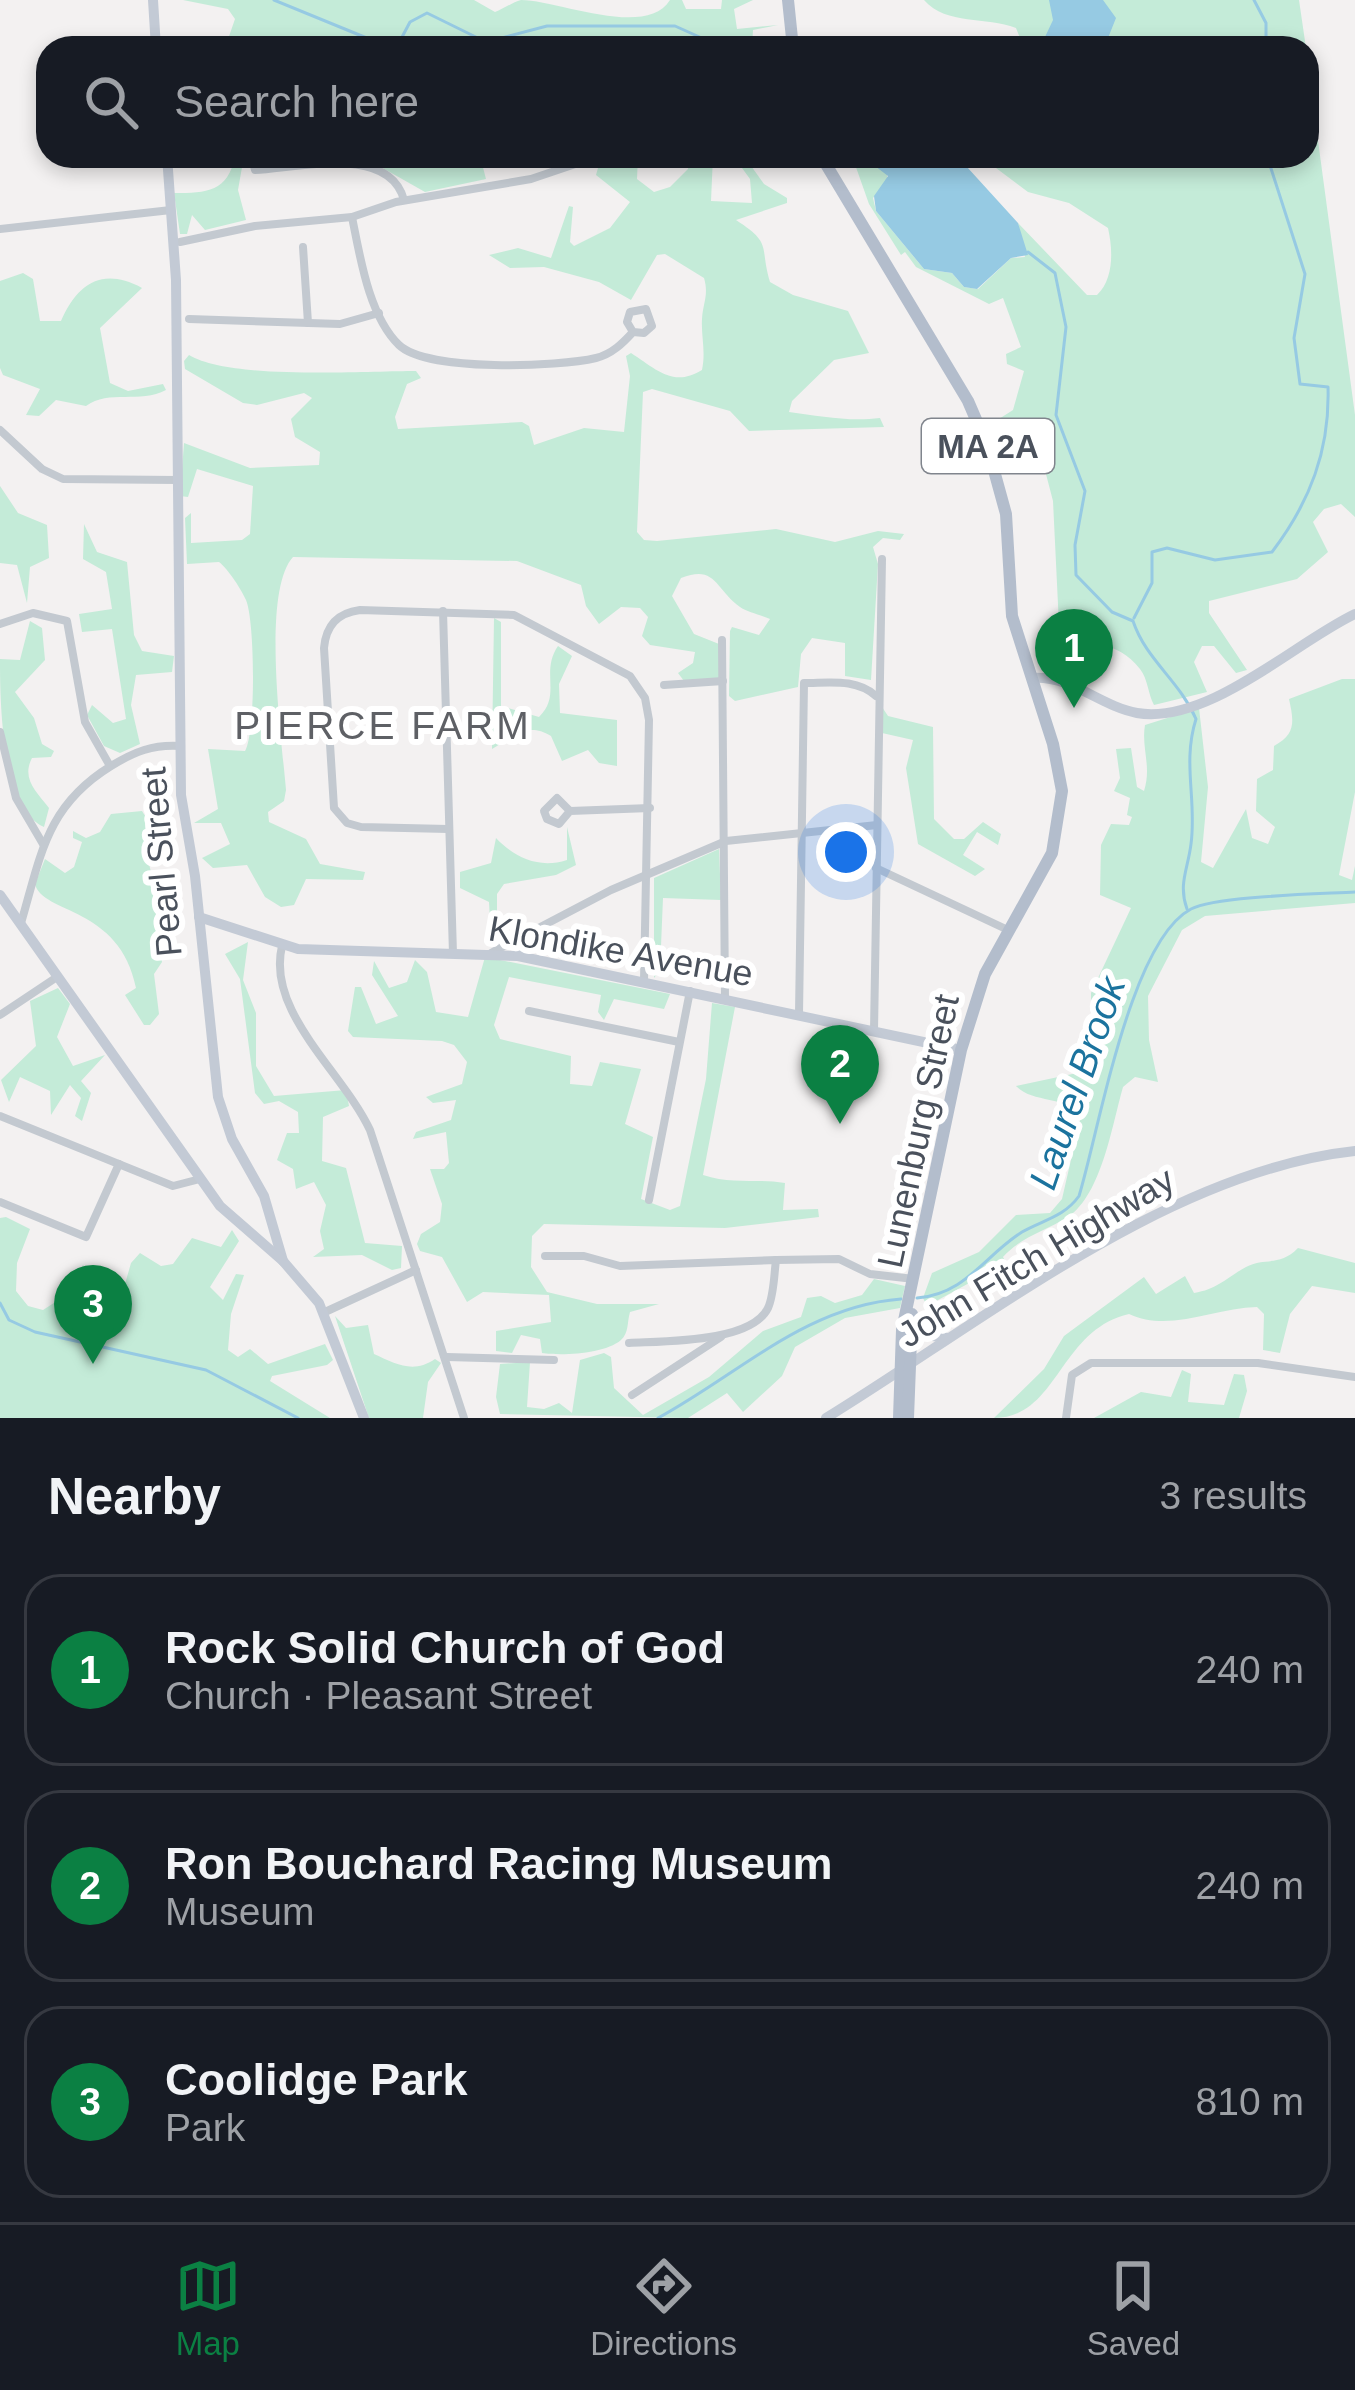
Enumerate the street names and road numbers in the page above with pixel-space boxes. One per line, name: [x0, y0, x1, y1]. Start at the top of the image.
road number: MA 2A: [922, 419, 1054, 473]
street label: Pearl Street: [132, 766, 190, 958]
street label: Klondike Avenue: [486, 908, 756, 994]
street label: Lunenburg Street: [869, 991, 967, 1271]
street label: John Fitch Highway: [891, 1159, 1181, 1355]

